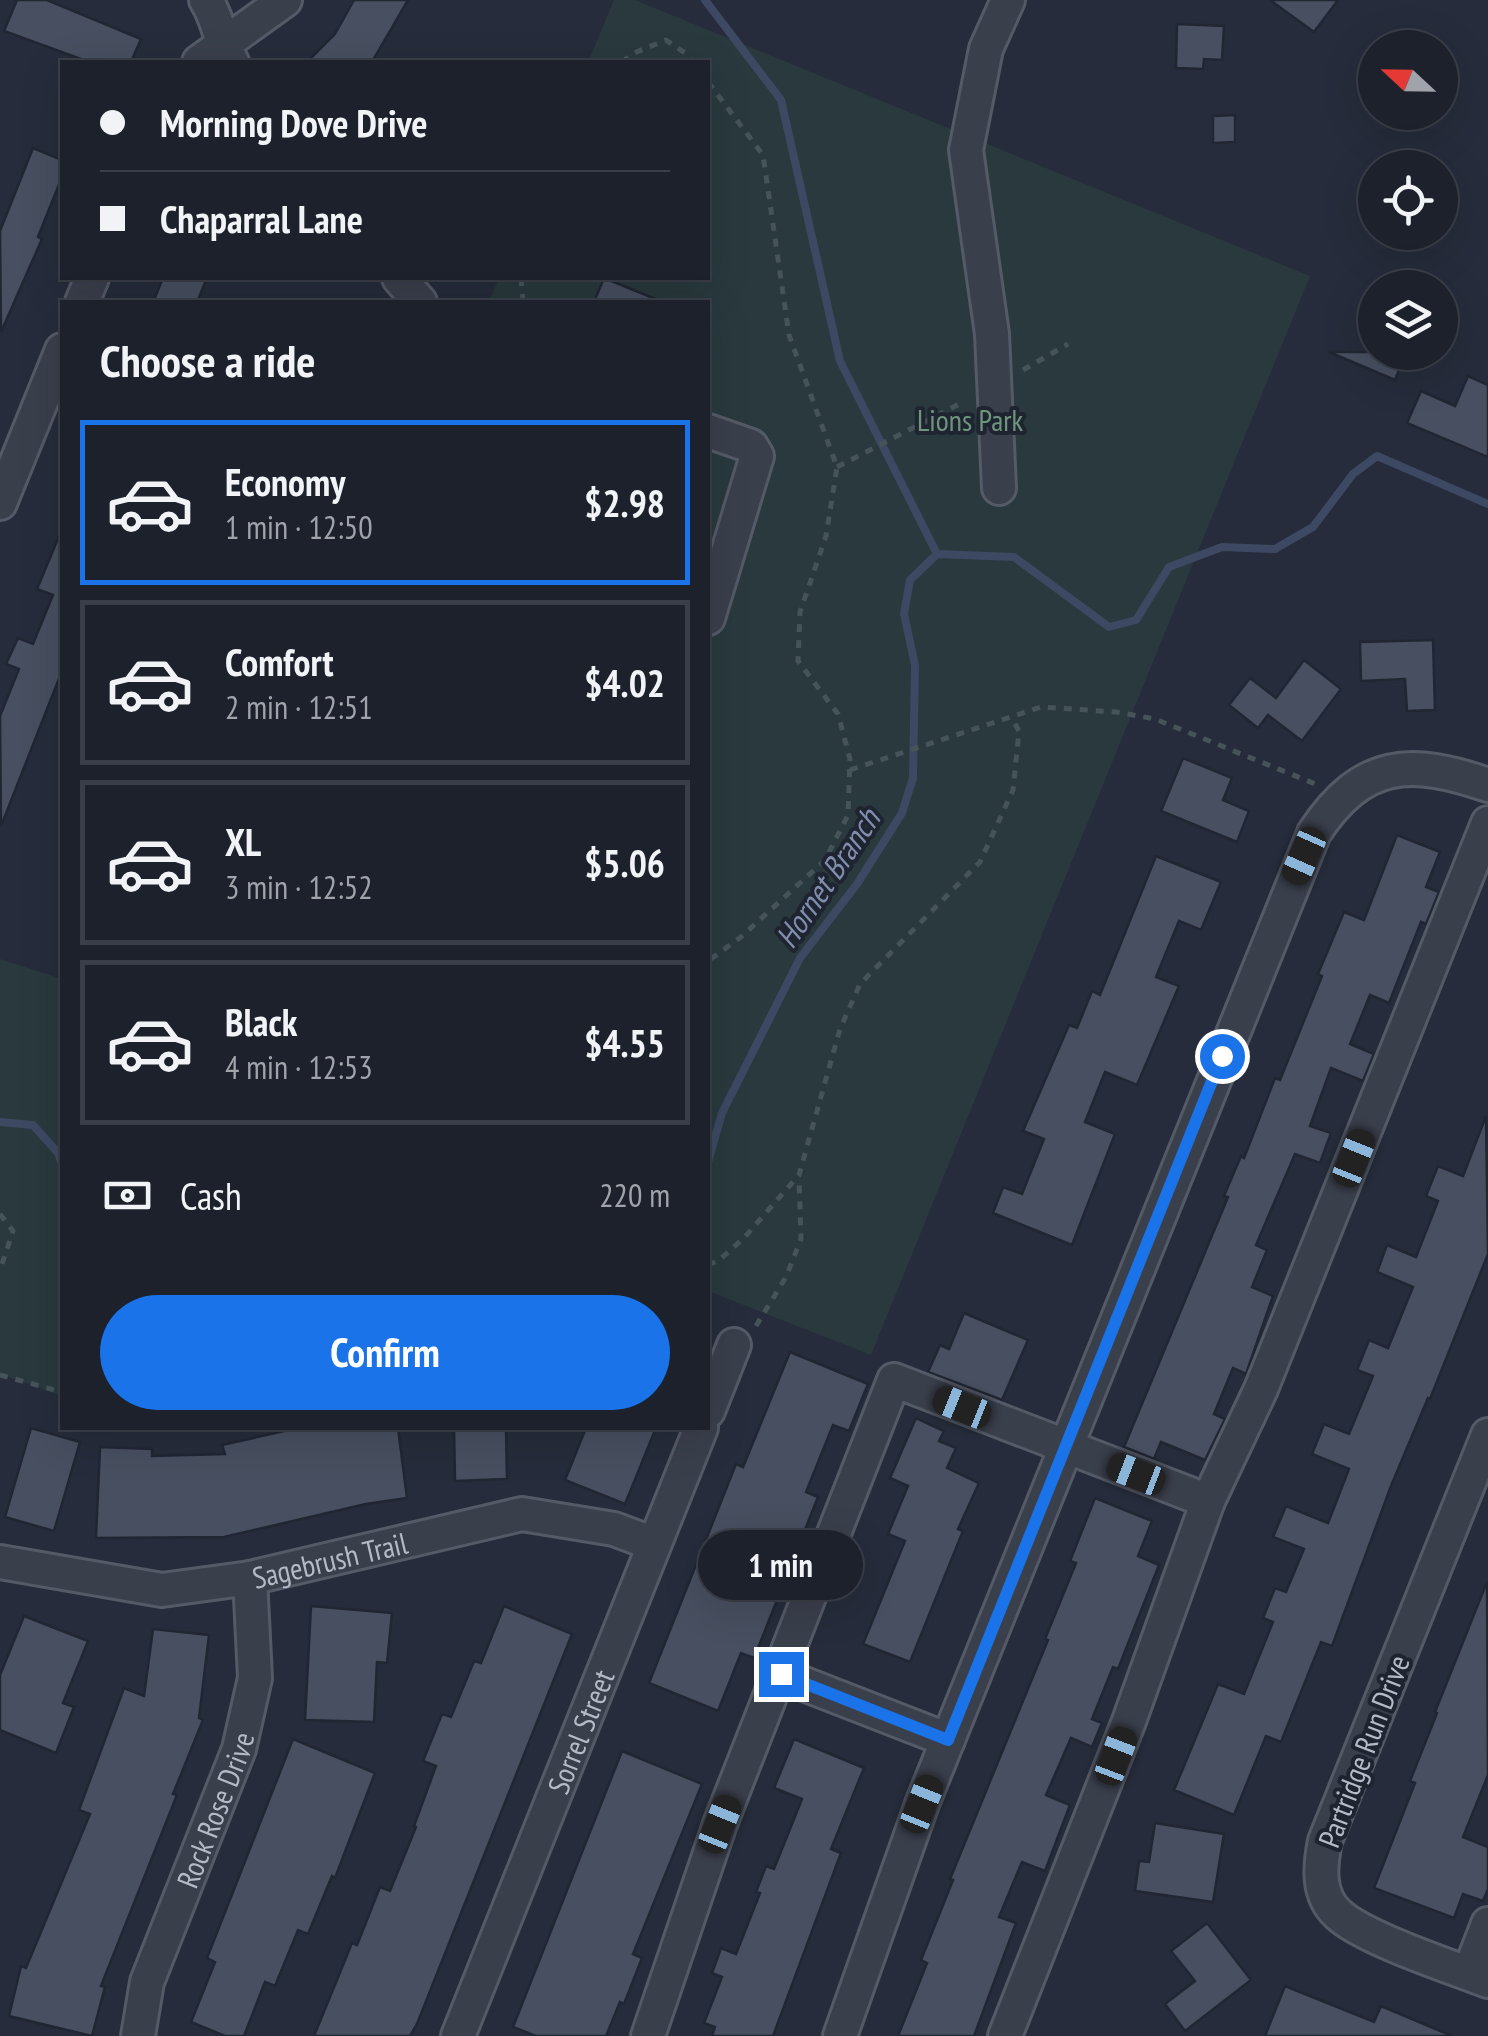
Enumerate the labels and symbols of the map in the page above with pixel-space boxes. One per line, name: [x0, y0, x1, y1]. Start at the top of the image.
north arrow: [1358, 30, 1458, 130]
park label: Lions Park: [917, 400, 1023, 439]
water label: Hornet Branch: [765, 799, 890, 956]
car: [1278, 822, 1330, 890]
route start: [1200, 1034, 1245, 1079]
car: [1329, 1125, 1379, 1191]
car: [929, 1382, 995, 1432]
car: [1103, 1449, 1169, 1499]
street label: Sagebrush Trail: [248, 1522, 411, 1596]
callout: 1 min: [698, 1529, 864, 1599]
street label: Partridge Run Drive: [1308, 1649, 1418, 1853]
route end: [759, 1652, 804, 1697]
street label: Sorrel Street: [537, 1663, 622, 1799]
car: [1091, 1723, 1141, 1789]
street label: Rock Rose Drive: [167, 1728, 262, 1893]
car: [897, 1771, 947, 1837]
car: [695, 1791, 745, 1857]

